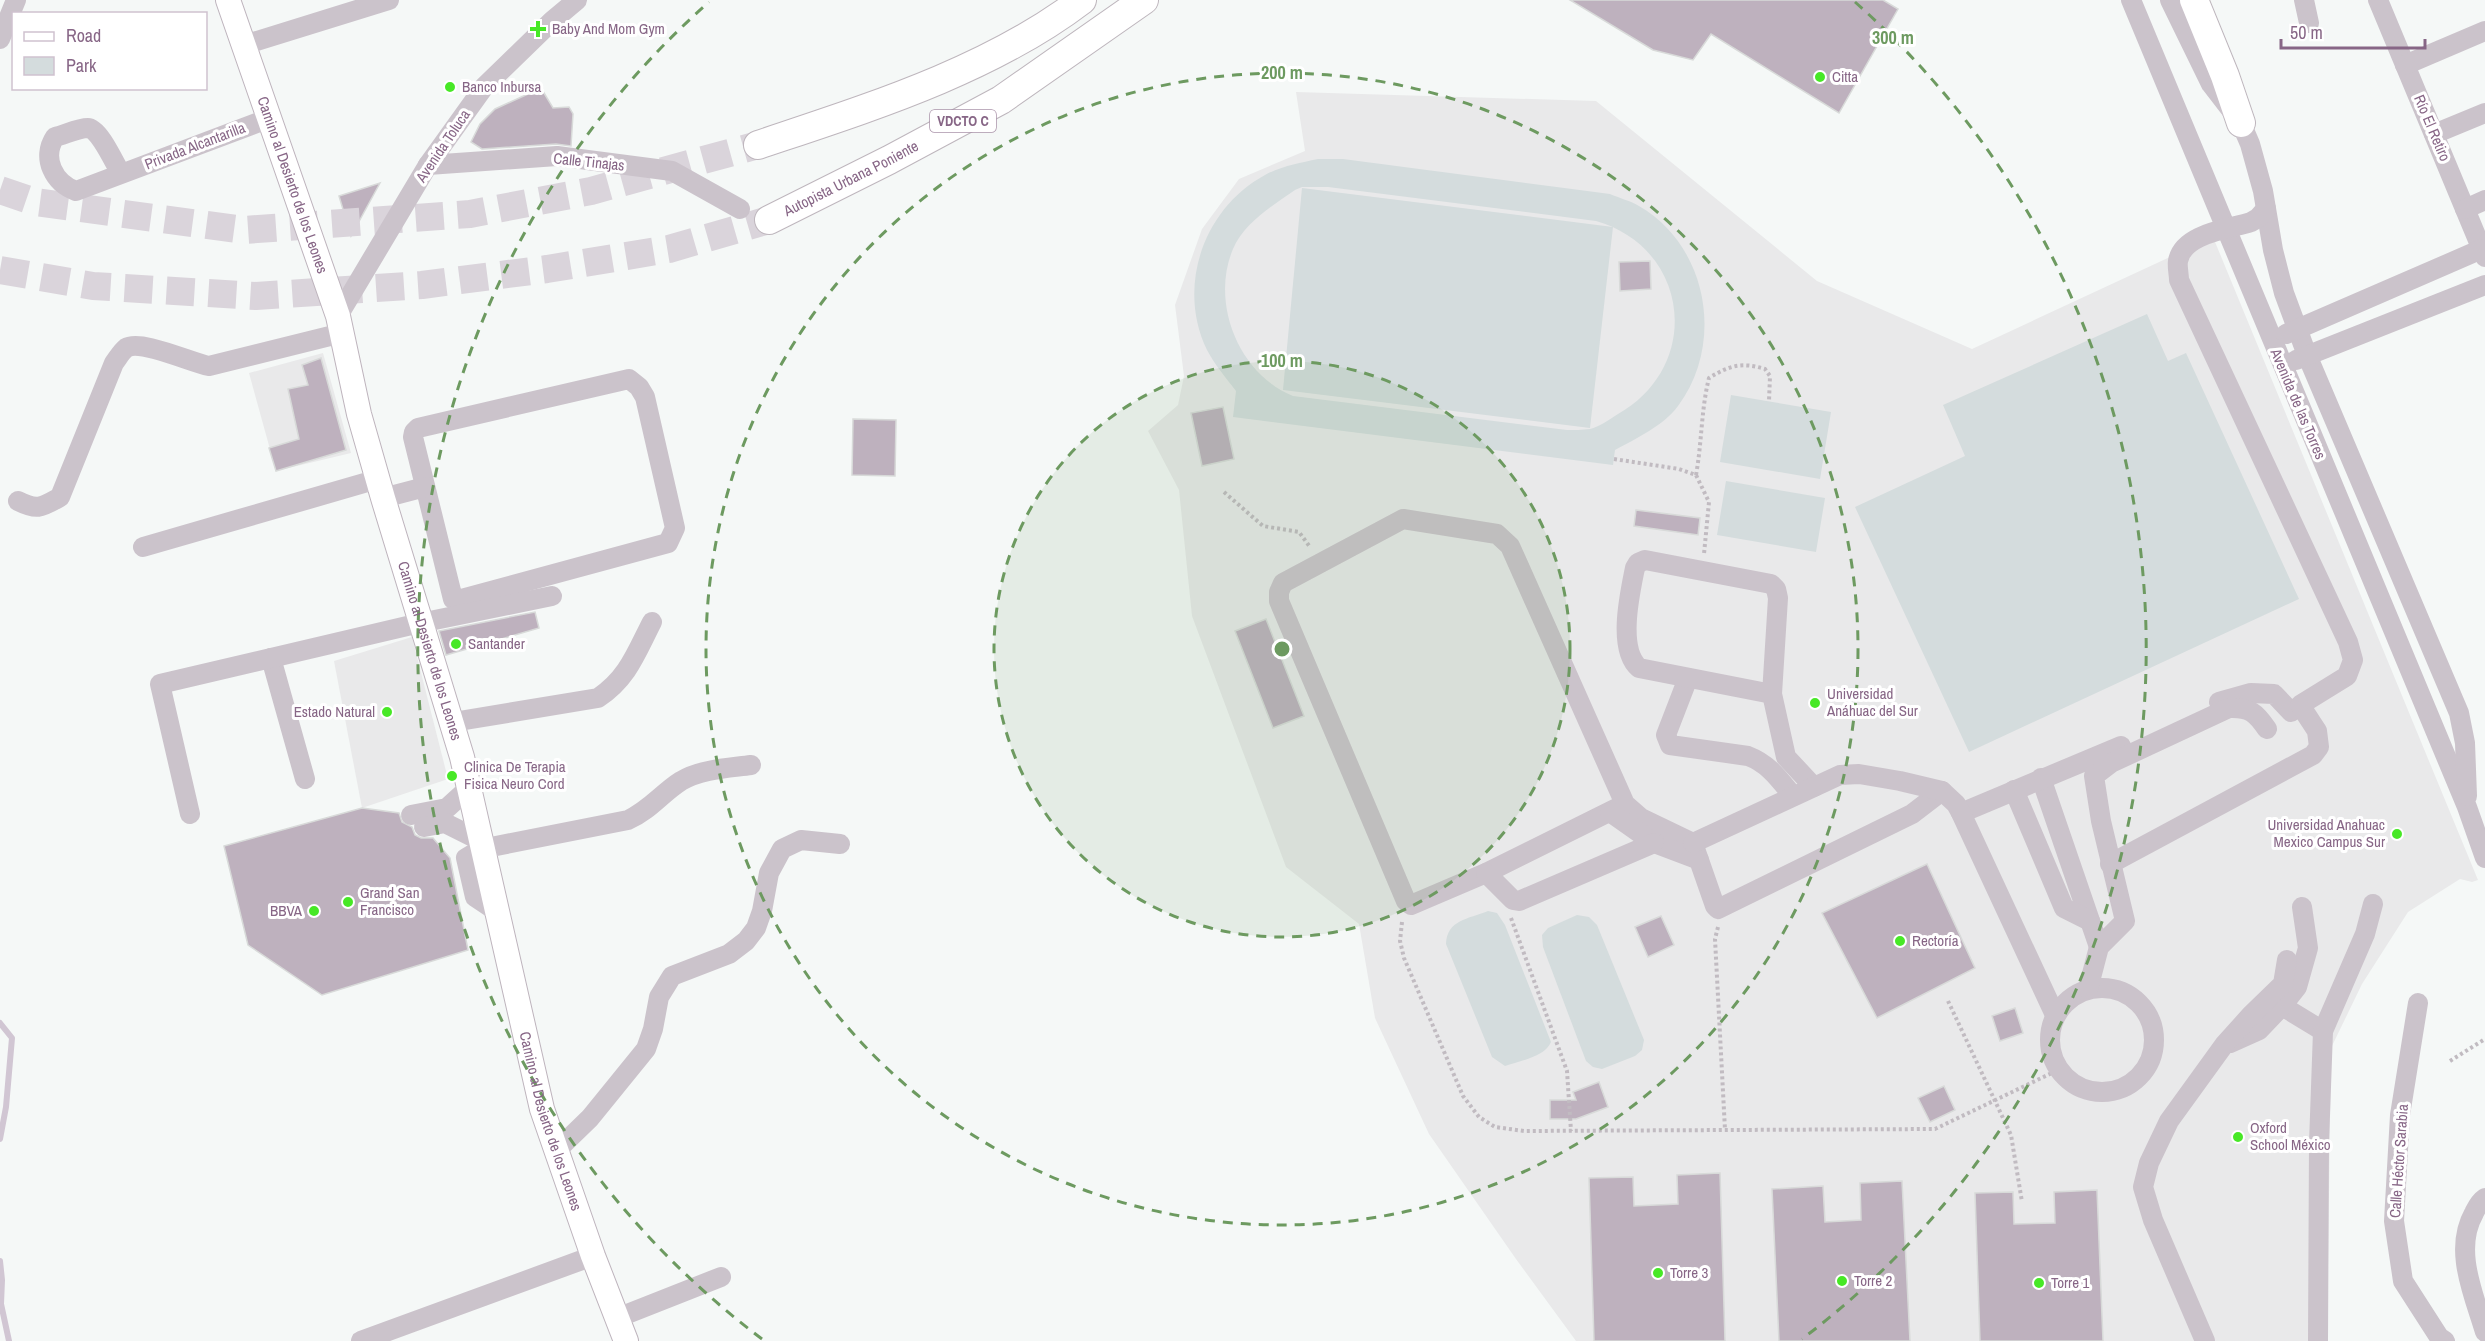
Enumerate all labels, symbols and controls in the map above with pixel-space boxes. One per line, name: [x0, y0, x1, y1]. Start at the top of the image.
legend: [12, 12, 207, 90]
scale bar: [2281, 12, 2425, 50]
place label: Baby And Mom Gym: [552, 18, 665, 39]
marker: Baby And Mom Gym: [529, 20, 547, 38]
text: 50 m: [2290, 20, 2323, 45]
text: Road: [66, 23, 101, 48]
text: 300 m: [1872, 25, 1914, 50]
text: Park: [66, 53, 97, 78]
text: 200 m: [1261, 60, 1303, 85]
place label: Citta: [1832, 66, 1858, 87]
marker: Citta: [1813, 70, 1827, 84]
place label: Banco Inbursa: [462, 76, 541, 97]
marker: Banco Inbursa: [443, 80, 457, 94]
street label: Río El Retiro: [2409, 91, 2456, 164]
street label: Camino al Desierto de los Leones: [252, 94, 333, 276]
street label: Avenida Toluca: [410, 105, 475, 187]
road number: VDCTO C: [930, 110, 996, 132]
street label: Privada Alcantarilla: [142, 117, 248, 174]
street label: Autopista Urbana Poniente: [779, 135, 922, 221]
street label: Calle Tinajas: [553, 147, 626, 176]
street label: Avenida de las Torres: [2265, 344, 2331, 462]
text: 100 m: [1261, 348, 1303, 373]
street label: Camino al Desierto de los Leones: [393, 559, 467, 743]
place label: Santander: [468, 633, 525, 654]
marker: Santander: [449, 637, 463, 651]
centre of rings: [1272, 639, 1292, 659]
place label: Universidad Anáhuac del Sur: [1826, 683, 1918, 721]
marker: Universidad Anáhuac del Sur: [1808, 696, 1822, 710]
place label: Estado Natural: [294, 701, 375, 722]
marker: Estado Natural: [380, 705, 394, 719]
place label: Clinica De Terapia Fisica Neuro Cord: [464, 756, 566, 794]
marker: Clinica De Terapia Fisica Neuro Cord: [445, 769, 459, 783]
place label: Universidad Anahuac Mexico Campus Sur: [2267, 814, 2385, 852]
marker: Universidad Anahuac Mexico Campus Sur: [2390, 827, 2404, 841]
place label: Grand San Francisco: [360, 882, 420, 920]
marker: Grand San Francisco: [341, 895, 355, 909]
place label: BBVA: [270, 900, 303, 921]
marker: BBVA: [307, 904, 321, 918]
place label: Rectoría: [1912, 930, 1959, 951]
marker: Rectoría: [1893, 934, 1907, 948]
street label: Camino al Desierto de los Leones: [515, 1030, 588, 1213]
street label: Calle Héctor Sarabia: [2384, 1103, 2413, 1219]
place label: Oxford School México: [2250, 1117, 2331, 1155]
marker: Oxford School México: [2231, 1130, 2245, 1144]
place label: Torre 3: [1670, 1262, 1708, 1283]
marker: Torre 3: [1651, 1266, 1665, 1280]
place label: Torre 2: [1854, 1270, 1892, 1291]
place label: Torre 1: [2051, 1272, 2089, 1293]
marker: Torre 2: [1835, 1274, 1849, 1288]
marker: Torre 1: [2032, 1276, 2046, 1290]

